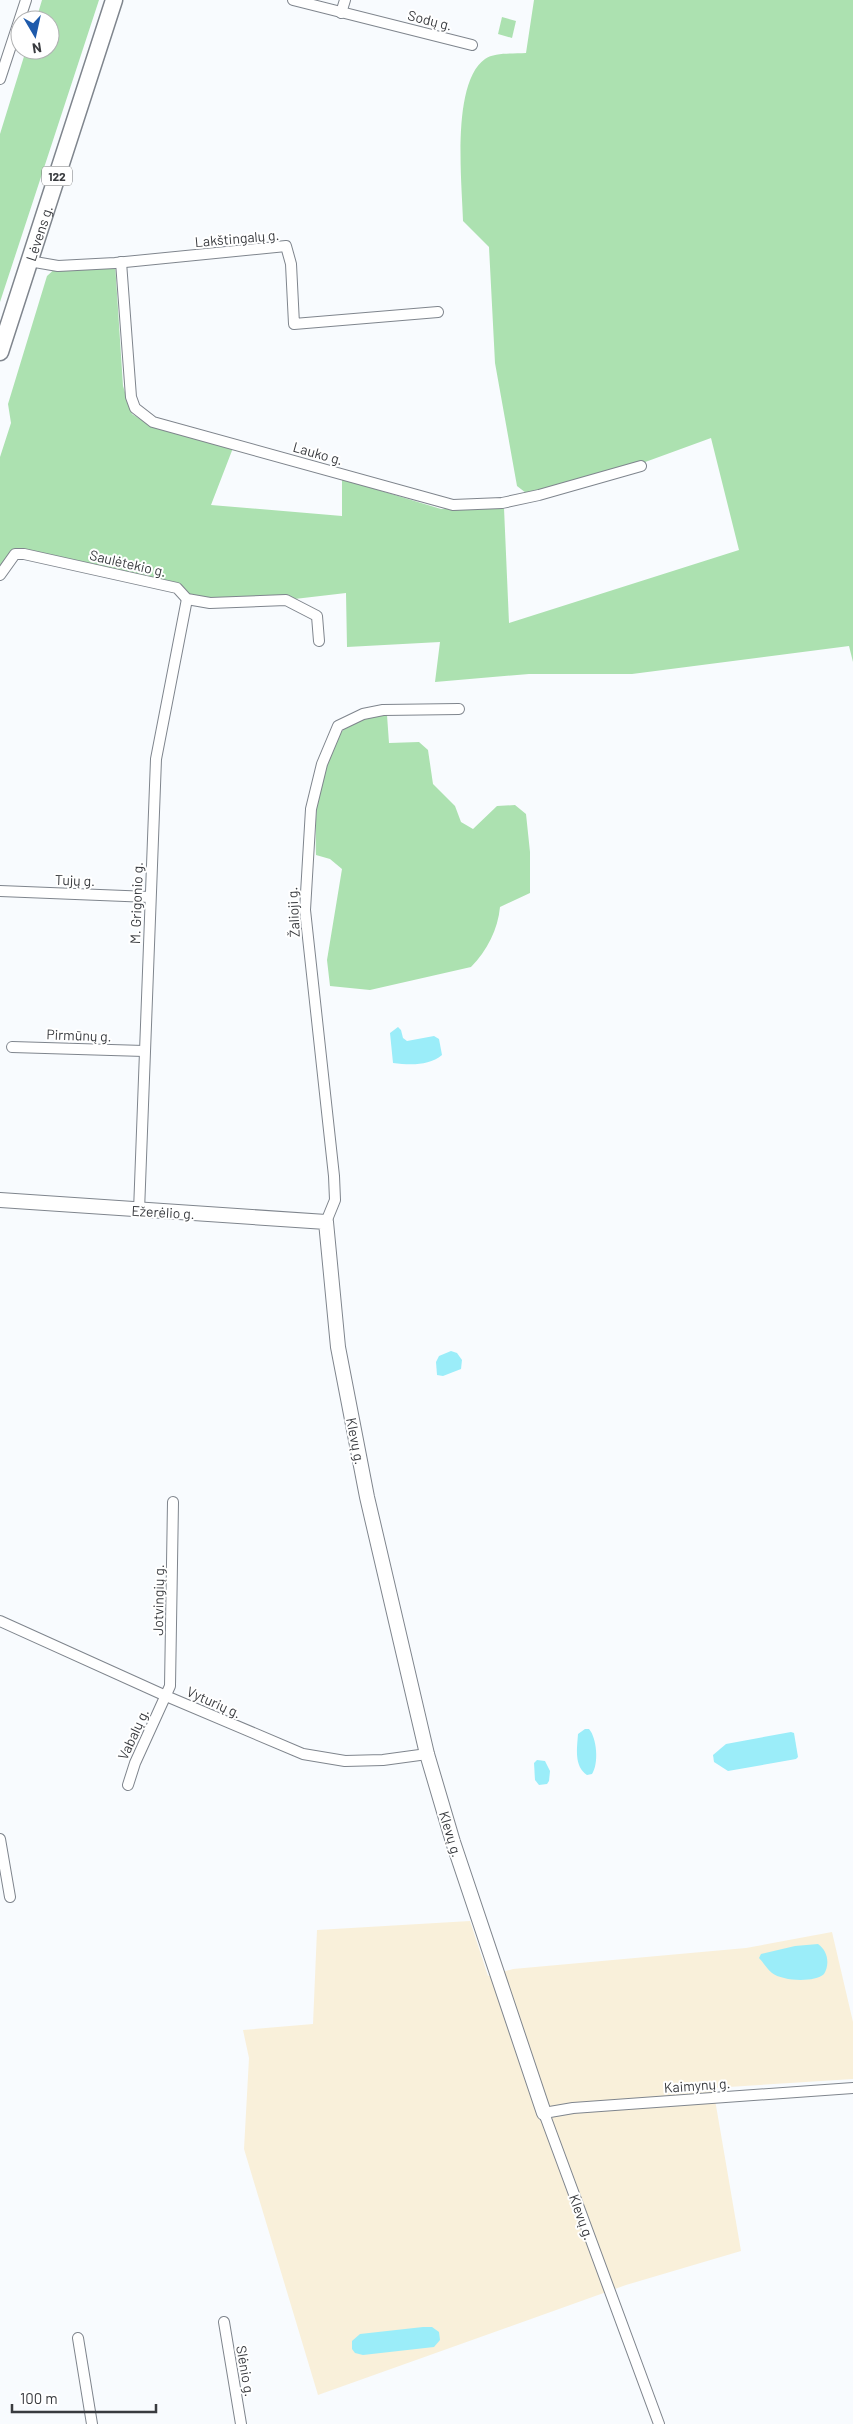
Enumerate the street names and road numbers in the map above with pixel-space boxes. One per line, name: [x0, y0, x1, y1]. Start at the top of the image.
street label: Sodų g.: [406, 6, 454, 34]
road number: 122: [42, 167, 72, 186]
street label: Lėvens g.: [22, 203, 55, 263]
street label: Lakštingalų g.: [194, 226, 280, 250]
street label: Lauko g.: [291, 438, 345, 468]
street label: Saulėtekio g.: [88, 546, 168, 580]
street label: M. Grigonio g.: [126, 862, 146, 944]
street label: Tujų g.: [55, 871, 95, 889]
street label: Žalioji g.: [283, 886, 303, 938]
street label: Pirmūnų g.: [46, 1025, 112, 1045]
street label: Ežerėlio g.: [131, 1202, 195, 1222]
street label: Klevų g.: [343, 1416, 369, 1466]
street label: Jotvingių g.: [149, 1564, 167, 1636]
street label: Vyturių g.: [184, 1683, 244, 1721]
street label: Vabalų g.: [114, 1706, 152, 1762]
street label: Klevų g.: [436, 1809, 466, 1859]
street label: Kaimynų g.: [663, 2074, 731, 2096]
street label: Klevų g.: [566, 2192, 598, 2242]
street label: Slėnio g.: [233, 2344, 259, 2398]

